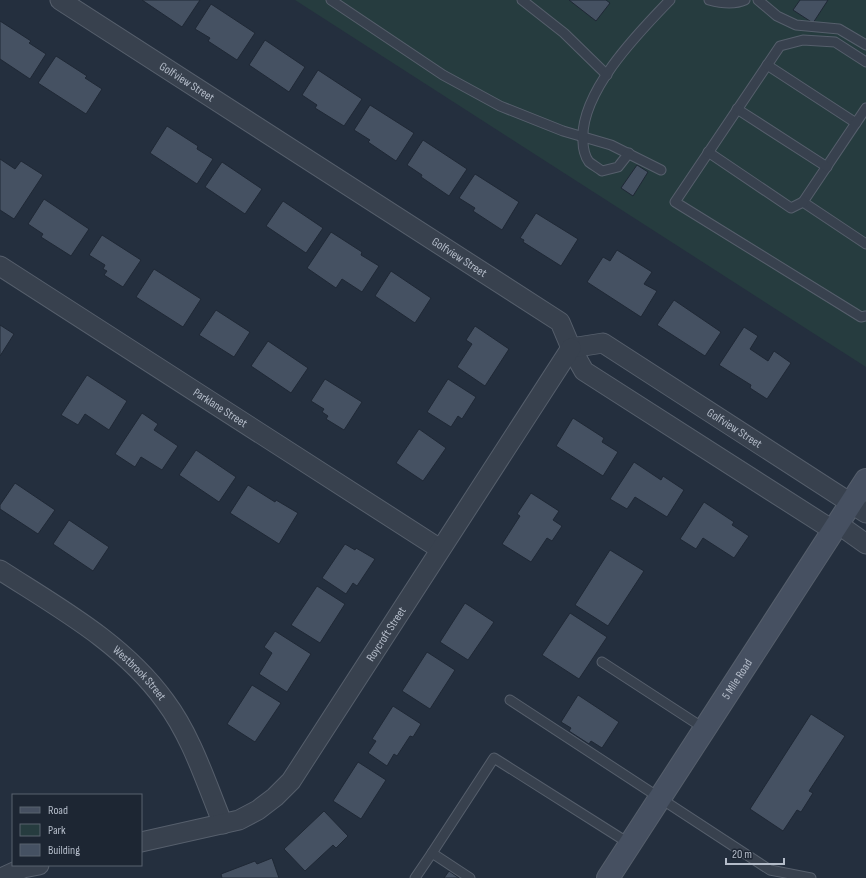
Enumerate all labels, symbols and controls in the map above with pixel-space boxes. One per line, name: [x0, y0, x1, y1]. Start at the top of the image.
street label: Golfview Street: [157, 59, 218, 105]
street label: Golfview Street: [429, 234, 490, 281]
street label: Parklane Street: [190, 385, 251, 431]
street label: Golfview Street: [704, 405, 765, 451]
street label: Roycroft Street: [363, 604, 409, 664]
street label: Westbrook Street: [110, 642, 170, 704]
street label: 5 Mile Road: [718, 656, 755, 702]
legend: [12, 794, 142, 866]
text: Road: [48, 803, 68, 818]
text: Park: [48, 823, 66, 838]
scale bar: [726, 840, 784, 866]
text: Building: [48, 843, 80, 858]
text: 20 m: [732, 847, 752, 862]

